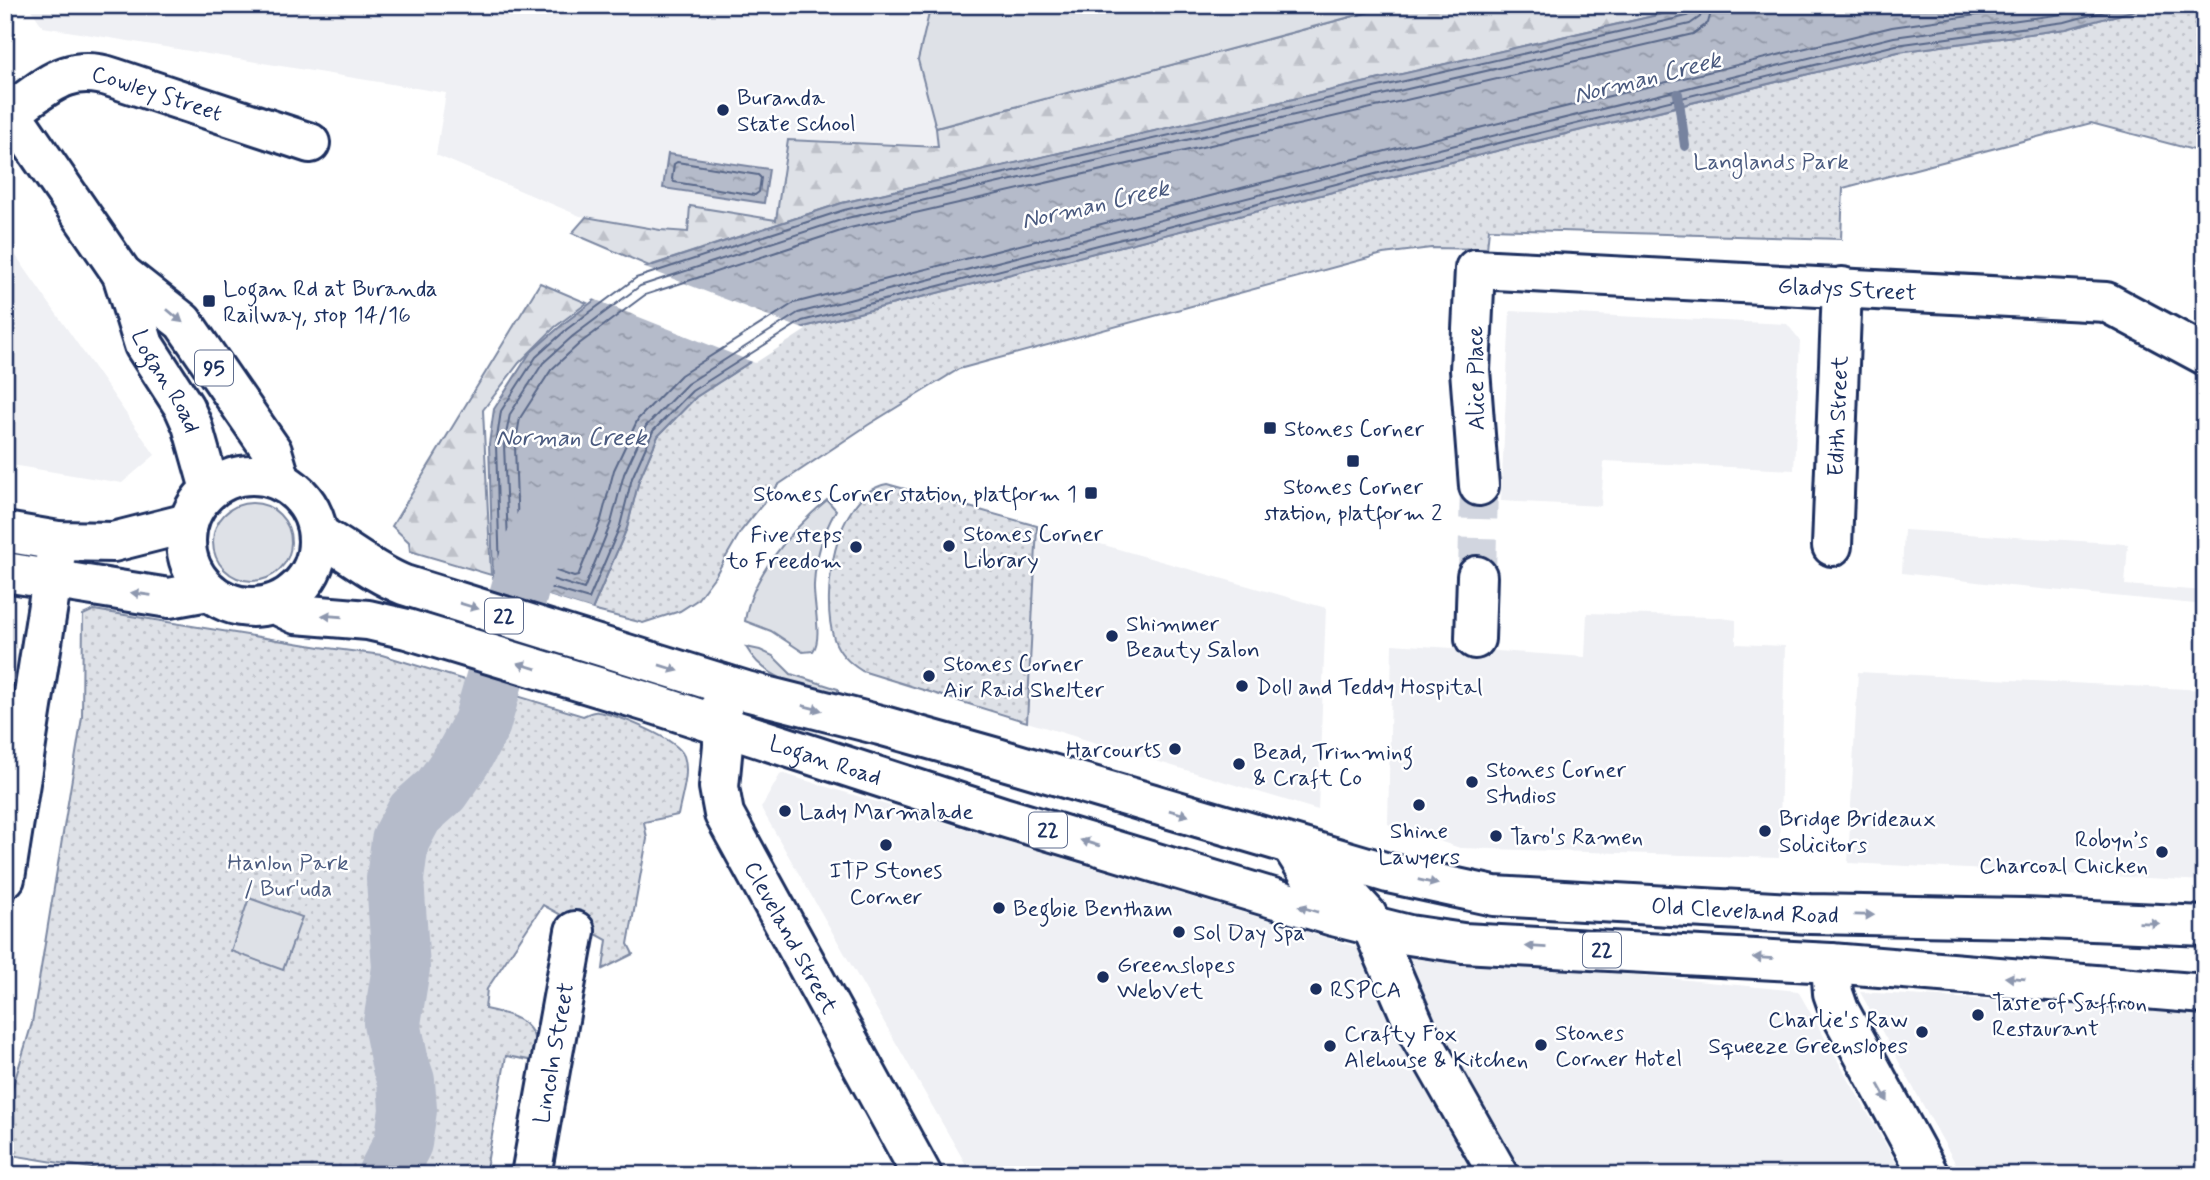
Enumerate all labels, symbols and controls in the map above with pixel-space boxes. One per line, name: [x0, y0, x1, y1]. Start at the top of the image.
water label: Norman Creek: [1571, 45, 1726, 112]
street label: Cowley Street: [89, 60, 226, 130]
place label: Buranda State School: [737, 84, 856, 140]
marker: Buranda State School: [715, 102, 731, 118]
park label: Langlands Park: [1693, 148, 1849, 180]
water label: Norman Creek: [1018, 173, 1174, 238]
street label: Gladys Street: [1777, 272, 1917, 309]
place label: Logan Rd at Buranda Railway, stop 14/16: [223, 275, 438, 331]
marker: Logan Rd at Buranda Railway, stop 14/16: [201, 293, 217, 309]
one-way arrow: [167, 308, 184, 323]
street label: Alice Place: [1461, 325, 1493, 431]
street label: Logan Road: [123, 327, 206, 436]
road number: 95: [195, 350, 233, 386]
street label: Edith Street: [1822, 355, 1856, 477]
place label: Stones Corner: [1284, 415, 1425, 445]
marker: Stones Corner: [1262, 420, 1278, 436]
water label: Norman Creek: [496, 423, 648, 454]
marker: Stones Corner station, platform 2: [1345, 453, 1361, 469]
place label: Stones Corner station, platform 2: [1264, 473, 1442, 530]
place label: Stones Corner station, platform 1: [753, 480, 1077, 511]
marker: Stones Corner station, platform 1: [1083, 485, 1099, 501]
place label: Stones Corner Library: [963, 520, 1104, 576]
place label: Five steps to Freedom: [725, 521, 842, 577]
marker: Stones Corner Library: [941, 538, 957, 554]
marker: Five steps to Freedom: [848, 539, 864, 555]
one-way arrow: [130, 588, 152, 599]
road number: 22: [485, 598, 523, 634]
one-way arrow: [458, 601, 479, 611]
place label: Shimmer Beauty Salon: [1126, 610, 1260, 666]
one-way arrow: [321, 611, 343, 622]
marker: Shimmer Beauty Salon: [1104, 628, 1120, 644]
place label: Stones Corner Air Raid Shelter: [943, 650, 1104, 706]
one-way arrow: [516, 660, 537, 670]
one-way arrow: [658, 663, 679, 674]
marker: Stones Corner Air Raid Shelter: [921, 668, 937, 684]
place label: Doll and Teddy Hospital: [1256, 673, 1483, 703]
marker: Doll and Teddy Hospital: [1234, 678, 1250, 694]
one-way arrow: [801, 703, 823, 714]
street label: Logan Road: [765, 729, 885, 794]
place label: Harcourts: [1066, 736, 1161, 766]
place label: Bead, Trimming & Craft Co: [1253, 738, 1413, 794]
marker: Harcourts: [1167, 741, 1183, 757]
marker: Bead, Trimming & Craft Co: [1231, 756, 1247, 772]
place label: Stones Corner Studios: [1486, 756, 1627, 812]
marker: Stones Corner Studios: [1464, 774, 1480, 790]
marker: Shine Lawyers: [1411, 797, 1427, 813]
place label: Lady Marmalade: [799, 798, 973, 828]
marker: Lady Marmalade: [777, 803, 793, 819]
place label: Bridge Brideaux Solicitors: [1779, 805, 1936, 861]
one-way arrow: [1169, 808, 1190, 818]
road number: 22: [1029, 812, 1067, 848]
place label: Shine Lawyers: [1378, 817, 1460, 873]
place label: Taro's Ramen: [1510, 823, 1643, 853]
marker: Bridge Brideaux Solicitors: [1757, 823, 1773, 839]
place label: Robyn’s Charcoal Chicken: [1979, 826, 2148, 882]
marker: Taro's Ramen: [1488, 828, 1504, 844]
marker: ITP Stones Corner: [878, 837, 894, 853]
one-way arrow: [1080, 837, 1101, 847]
marker: Robyn’s Charcoal Chicken: [2154, 844, 2170, 860]
park label: Hanlon Park / Bur'uda: [227, 849, 349, 905]
street label: Cleveland Street: [736, 856, 844, 1020]
place label: ITP Stones Corner: [830, 857, 942, 913]
one-way arrow: [1417, 877, 1439, 888]
street label: Old Cleveland Road: [1650, 892, 1839, 932]
place label: Begbie Bentham: [1013, 895, 1173, 927]
marker: Begbie Bentham: [991, 900, 1007, 916]
one-way arrow: [1297, 903, 1318, 913]
one-way arrow: [1853, 909, 1875, 920]
one-way arrow: [2138, 917, 2160, 928]
place label: Sol Day Spa: [1193, 919, 1305, 949]
marker: Sol Day Spa: [1171, 924, 1187, 940]
road number: 22: [1583, 932, 1621, 968]
one-way arrow: [1525, 942, 1547, 953]
place label: Greenslopes WebVet: [1117, 951, 1235, 1007]
one-way arrow: [1752, 952, 1774, 963]
marker: Greenslopes WebVet: [1095, 969, 1111, 985]
one-way arrow: [2004, 972, 2026, 983]
place label: RSPCA: [1330, 976, 1402, 1006]
street label: Lincoln Street: [528, 980, 582, 1126]
marker: RSPCA: [1308, 981, 1324, 997]
place label: Taste of Saffron Restaurant: [1992, 989, 2147, 1045]
place label: Charlie's Raw Squeeze Greenslopes: [1708, 1006, 1908, 1062]
marker: Taste of Saffron Restaurant: [1970, 1007, 1986, 1023]
place label: Stones Corner Hotel: [1555, 1019, 1682, 1075]
place label: Crafty Fox Alehouse & Kitchen: [1344, 1020, 1528, 1076]
marker: Charlie's Raw Squeeze Greenslopes: [1914, 1024, 1930, 1040]
marker: Stones Corner Hotel: [1533, 1037, 1549, 1053]
marker: Crafty Fox Alehouse & Kitchen: [1322, 1038, 1338, 1054]
one-way arrow: [1877, 1083, 1889, 1102]

